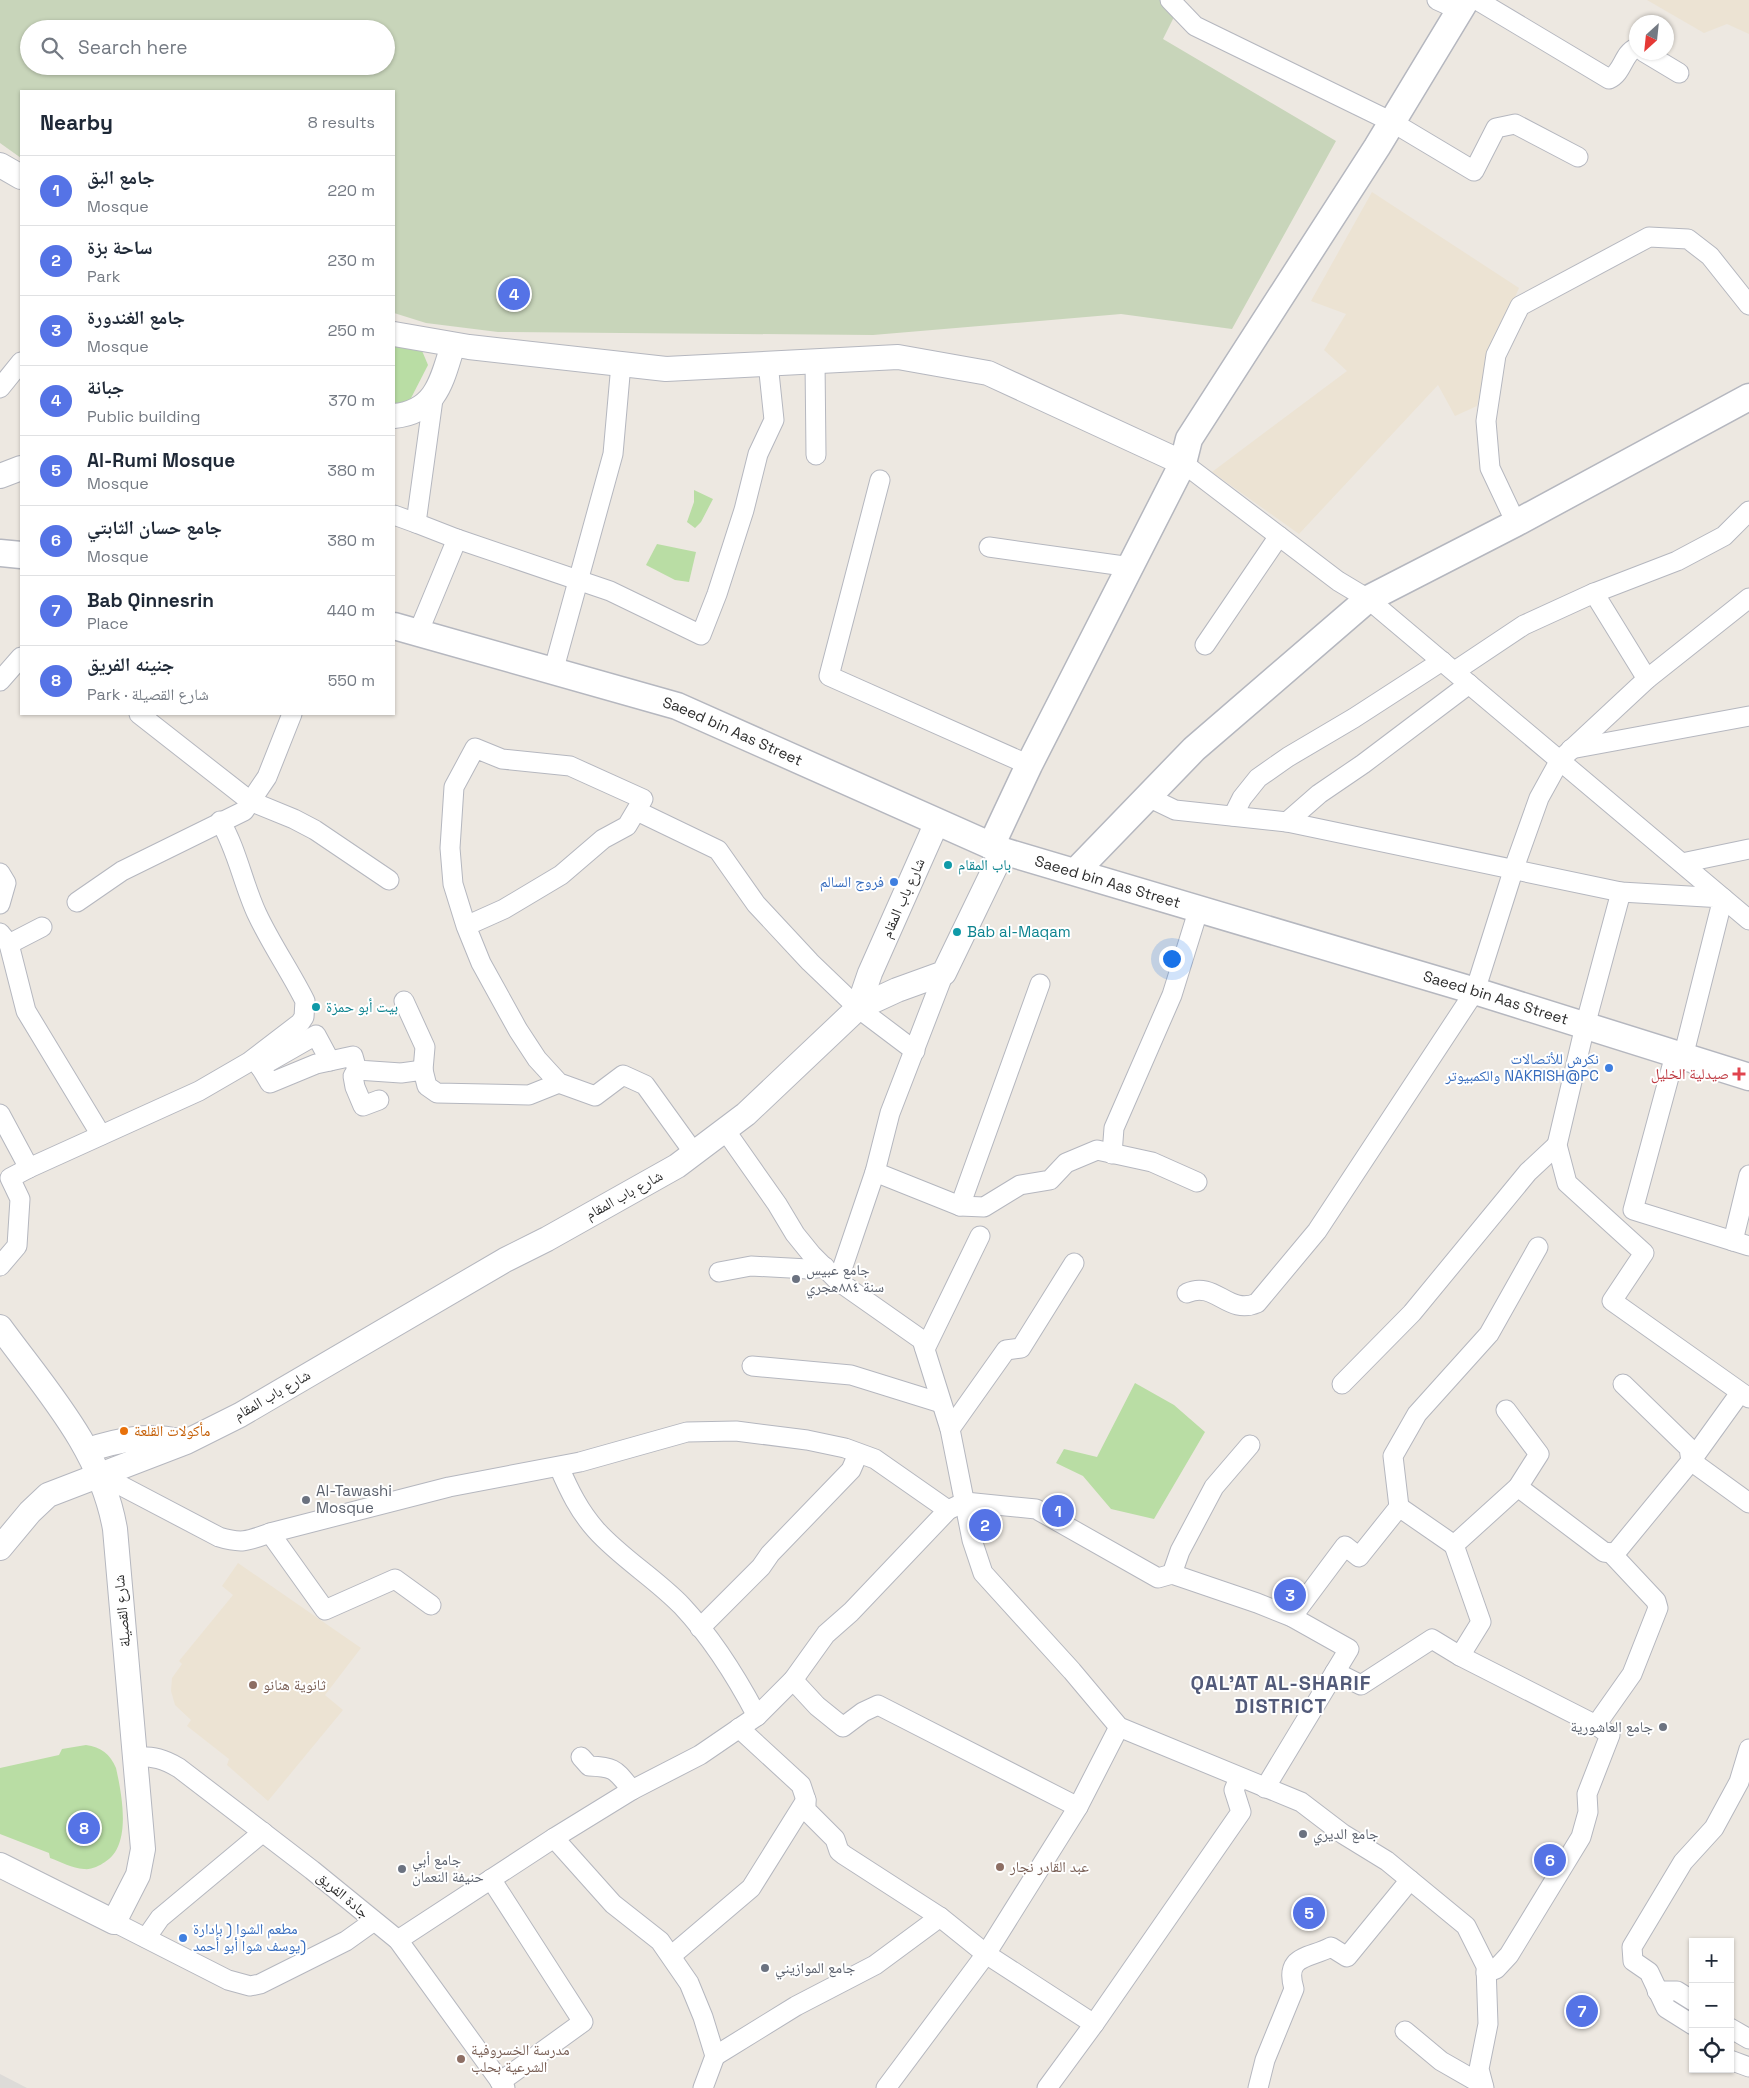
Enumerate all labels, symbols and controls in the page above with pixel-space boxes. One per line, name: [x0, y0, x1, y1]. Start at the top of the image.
north arrow: [1629, 15, 1674, 60]
search box: [20, 20, 395, 75]
icon: search: [38, 34, 66, 62]
text: Search here: [78, 35, 188, 60]
text: Nearby: [40, 109, 113, 136]
text: 8 results: [308, 112, 375, 133]
text: جامع البق: [87, 165, 155, 190]
text: 1: [52, 180, 60, 201]
text: 220 m: [328, 180, 375, 201]
text: Mosque: [87, 196, 149, 217]
text: ساحة بزة: [87, 235, 153, 260]
text: 2: [51, 250, 61, 271]
text: 230 m: [328, 250, 375, 271]
text: Park: [87, 266, 120, 287]
pin: 4: [498, 275, 530, 313]
text: جامع الغندورة: [87, 305, 185, 330]
text: 3: [51, 320, 61, 341]
text: 250 m: [328, 320, 375, 341]
text: Mosque: [87, 336, 149, 357]
text: جبانة: [87, 375, 124, 400]
text: 4: [51, 390, 61, 411]
text: 370 m: [328, 390, 375, 411]
text: Public building: [87, 406, 200, 427]
text: Al-Rumi Mosque: [87, 448, 235, 473]
text: 5: [51, 460, 61, 481]
text: 380 m: [327, 460, 375, 481]
text: Mosque: [87, 473, 149, 494]
text: جامع حسان الثابتي: [87, 515, 222, 540]
text: 6: [51, 530, 61, 551]
text: 380 m: [327, 530, 375, 551]
text: Mosque: [87, 546, 149, 567]
text: Bab Qinnesrin: [87, 588, 214, 613]
text: 7: [52, 600, 60, 621]
text: 440 m: [327, 600, 375, 621]
text: Place: [87, 613, 129, 634]
text: جنينه الفريق: [87, 652, 174, 677]
text: 8: [51, 670, 61, 691]
text: 550 m: [328, 670, 375, 691]
text: Park · شارع القصيلة: [87, 684, 209, 705]
street label: Saeed bin Aas Street: [661, 692, 806, 770]
street label: Saeed bin Aas Street: [1033, 851, 1183, 912]
street label: شارع باب المقام: [876, 855, 930, 941]
place label: باب المقام: [958, 855, 1011, 875]
marker: باب المقام: [942, 859, 954, 871]
place label: فروج السالم: [820, 872, 884, 892]
marker: فروج السالم: [888, 876, 900, 888]
place label: Bab al-Maqam: [967, 922, 1071, 941]
marker: Bab al-Maqam: [951, 926, 963, 938]
your location: [1159, 946, 1185, 972]
street label: Saeed bin Aas Street: [1421, 966, 1571, 1029]
place label: بيت أبو حمزة: [326, 997, 398, 1016]
marker: بيت أبو حمزة: [310, 1001, 322, 1013]
place label: نكرش للأتصالات والكمبيوتر NAKRISH@PC: [1445, 1049, 1599, 1085]
marker: نكرش للأتصالات والكمبيوتر NAKRISH@PC: [1603, 1062, 1615, 1074]
place label: صيدلية الخليل: [1651, 1064, 1729, 1084]
marker: صيدلية الخليل: [1733, 1068, 1745, 1080]
street label: شارع باب المقام: [582, 1165, 666, 1224]
place label: جامع عبيس سنة ٨٨٤هجري: [806, 1260, 884, 1299]
marker: جامع عبيس سنة ٨٨٤هجري: [790, 1273, 802, 1285]
street label: شارع باب المقام: [230, 1365, 314, 1425]
place label: مأكولات القلعة: [134, 1421, 210, 1440]
marker: مأكولات القلعة: [118, 1425, 130, 1437]
place label: Al-Tawashi Mosque: [316, 1481, 392, 1517]
pin: 1: [1042, 1492, 1074, 1530]
marker: Al-Tawashi Mosque: [300, 1494, 312, 1506]
pin: 2: [969, 1506, 1001, 1544]
street label: شارع القصيلة: [109, 1574, 135, 1648]
pin: 3: [1274, 1576, 1306, 1614]
district label: QAL'AT AL-SHARIF DISTRICT: [1191, 1670, 1371, 1719]
place label: ثانوية هنانو: [263, 1675, 326, 1694]
marker: ثانوية هنانو: [247, 1679, 259, 1691]
place label: جامع العاشورية: [1570, 1717, 1653, 1737]
marker: جامع العاشورية: [1657, 1721, 1669, 1733]
pin: 8: [68, 1809, 100, 1847]
place label: جامع الديري: [1313, 1824, 1379, 1846]
marker: جامع الديري: [1297, 1828, 1309, 1840]
pin: 6: [1534, 1841, 1566, 1879]
place label: جامع أبي حنيفة النعمان: [412, 1850, 484, 1887]
place label: عبد القادر نجار: [1009, 1857, 1089, 1876]
marker: عبد القادر نجار: [994, 1861, 1006, 1873]
marker: جامع أبي حنيفة النعمان: [396, 1863, 408, 1875]
street label: جادة الفريق: [312, 1867, 374, 1923]
pin: 5: [1293, 1894, 1325, 1932]
place label: مطعم الشوا ( بإدارة يوسف شوا أبو أحمد): [193, 1919, 306, 1956]
marker: مطعم الشوا ( بإدارة يوسف شوا أبو أحمد): [177, 1932, 189, 1944]
map controls: [1689, 1938, 1734, 2073]
button: +: [1689, 1938, 1734, 1983]
place label: جامع الموازيني: [775, 1958, 856, 1980]
marker: جامع الموازيني: [759, 1962, 771, 1974]
button: −: [1689, 1983, 1734, 2028]
pin: 7: [1566, 1992, 1598, 2030]
button: locate: [1689, 2028, 1734, 2073]
place label: مدرسة الخسروفية الشرعية بحلب: [471, 2040, 570, 2076]
marker: مدرسة الخسروفية الشرعية بحلب: [455, 2053, 467, 2065]

